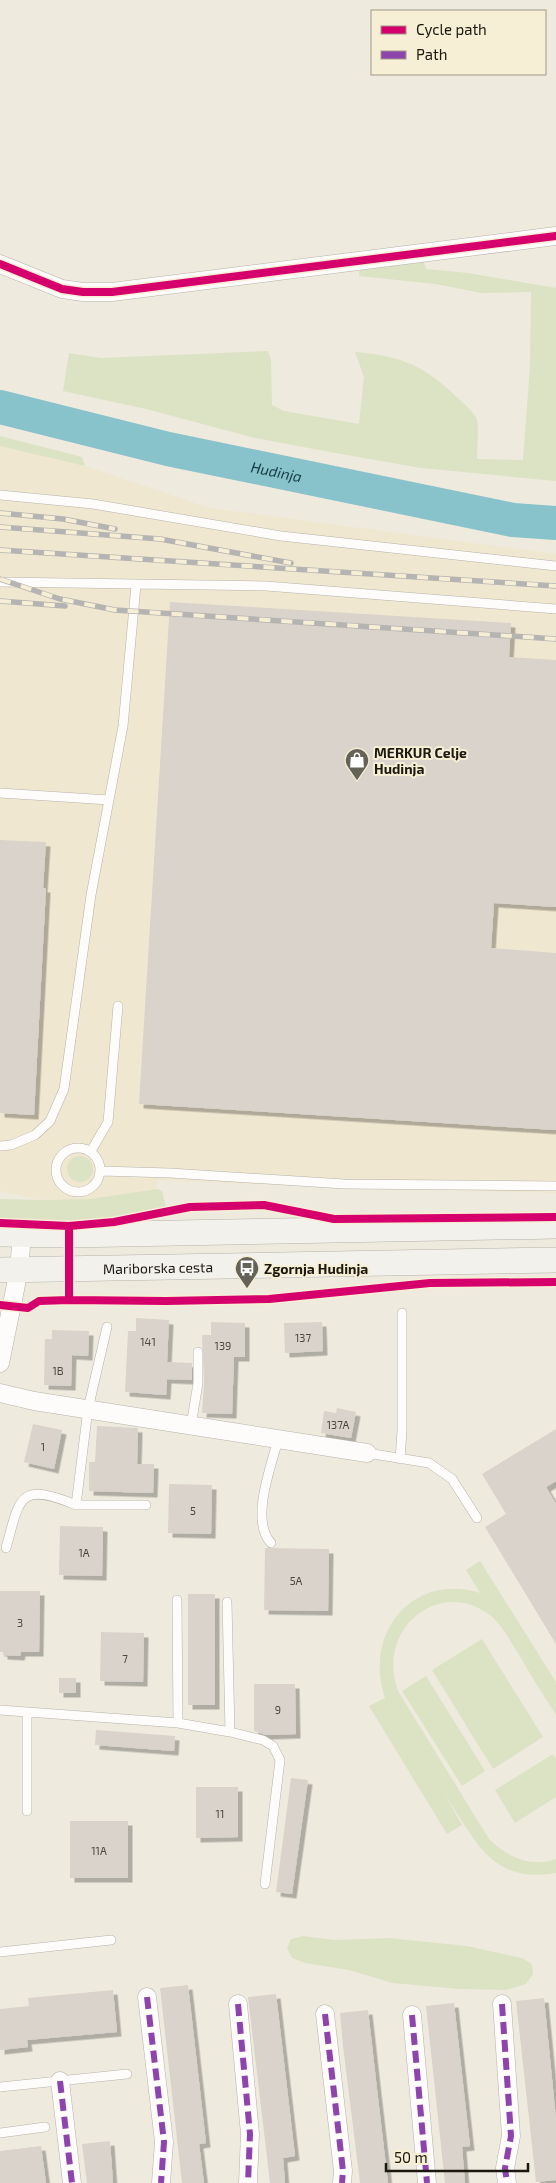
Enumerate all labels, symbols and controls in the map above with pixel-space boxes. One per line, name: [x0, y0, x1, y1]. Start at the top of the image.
legend: [371, 10, 546, 75]
text: Cycle path: [416, 20, 487, 38]
text: Path: [416, 45, 447, 63]
water label: Hudinja: [249, 457, 304, 485]
place label: MERKUR Celje Hudinja: [374, 744, 467, 777]
shop icon: MERKUR Celje Hudinja: [344, 747, 370, 781]
bus stop icon: Zgornja Hudinja: [234, 1255, 260, 1289]
street label: Mariborska cesta: [103, 1258, 213, 1277]
place label: Zgornja Hudinja: [264, 1260, 368, 1277]
house number: 137: [295, 1331, 311, 1344]
house number: 141: [140, 1335, 156, 1348]
house number: 139: [215, 1339, 231, 1352]
house number: 1B: [52, 1364, 64, 1377]
house number: 137A: [327, 1418, 349, 1431]
house number: 1: [41, 1440, 45, 1453]
house number: 5: [190, 1504, 196, 1517]
house number: 1A: [78, 1546, 90, 1559]
house number: 5A: [290, 1574, 303, 1587]
house number: 3: [17, 1616, 23, 1629]
house number: 7: [122, 1652, 128, 1665]
house number: 9: [275, 1703, 281, 1716]
house number: 11: [216, 1807, 224, 1820]
house number: 11A: [91, 1844, 107, 1857]
scale bar: [386, 2140, 528, 2172]
text: 50 m: [394, 2148, 428, 2166]

